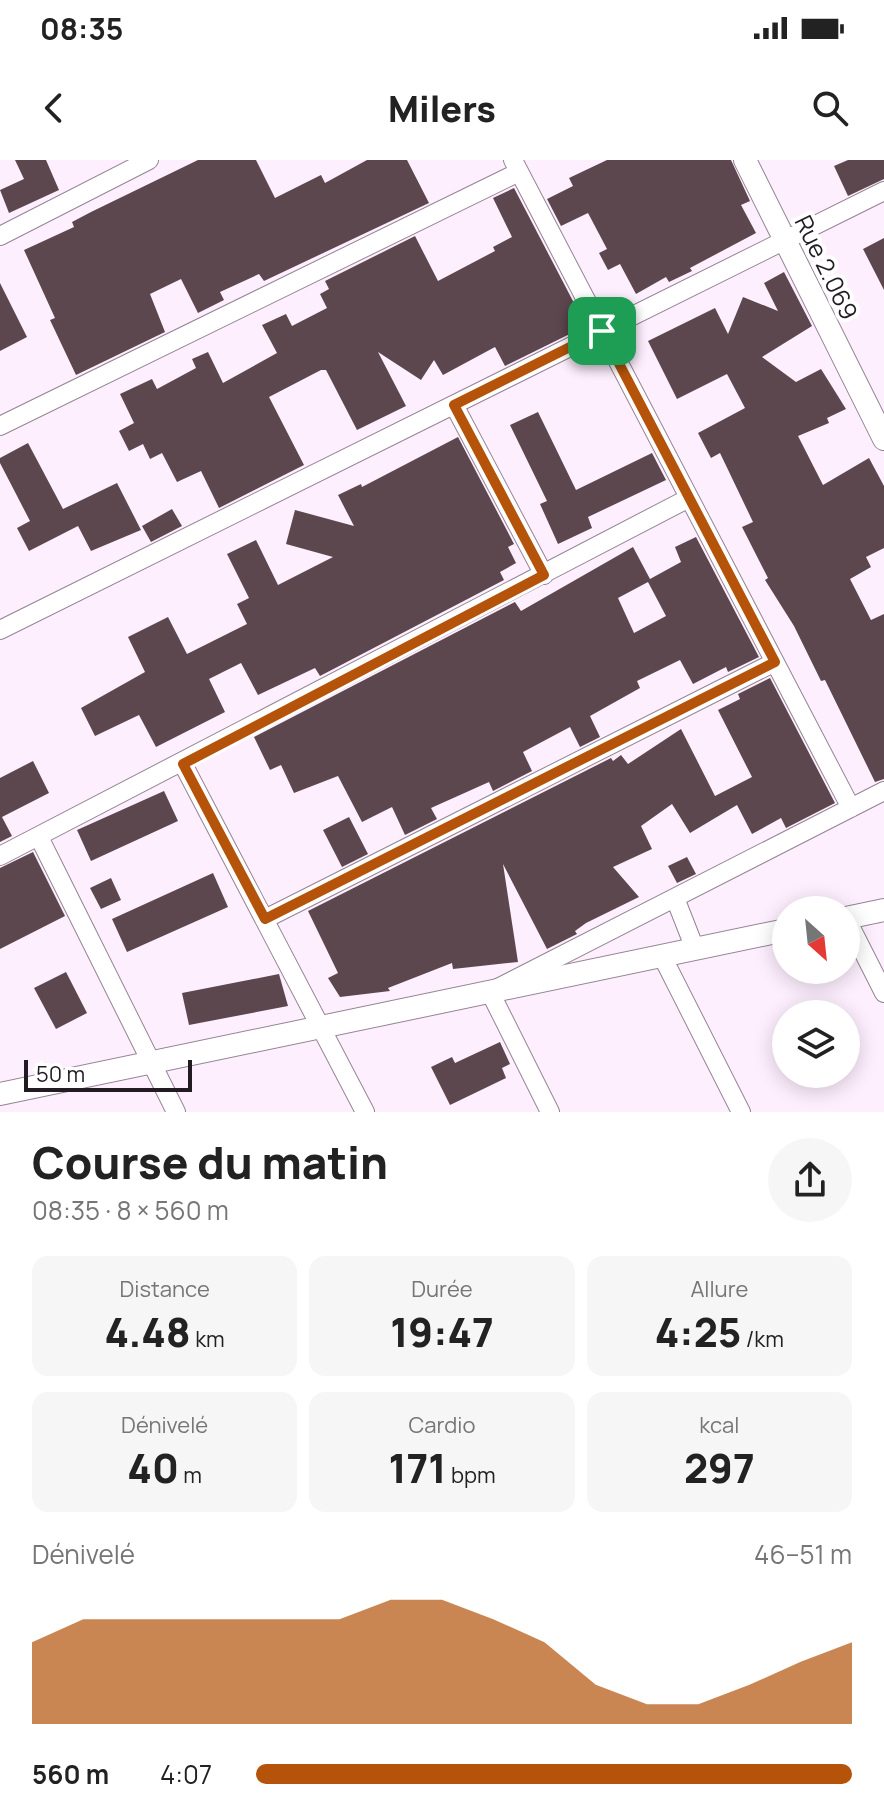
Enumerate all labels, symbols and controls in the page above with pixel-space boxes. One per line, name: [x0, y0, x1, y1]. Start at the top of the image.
text: 08:35: [40, 8, 123, 49]
text: Milers: [388, 84, 496, 133]
icon: back: [32, 86, 76, 130]
icon: search: [808, 86, 852, 130]
street label: Rue 2.069: [788, 209, 866, 325]
pin: [568, 297, 636, 365]
icon: arrive: [580, 309, 624, 353]
north arrow: [772, 896, 860, 984]
map controls: [772, 896, 860, 1088]
button: layers: [772, 1000, 860, 1088]
scale bar: [24, 1056, 192, 1092]
text: 50 m: [36, 1059, 85, 1089]
text: Course du matin: [32, 1132, 388, 1192]
button: share: [768, 1138, 852, 1222]
text: 08:35 · 8 × 560 m: [32, 1192, 229, 1228]
text: Distance: [120, 1274, 210, 1304]
text: Durée: [411, 1274, 473, 1304]
text: Allure: [690, 1274, 748, 1304]
text: 4.48: [105, 1304, 191, 1359]
text: 19:47: [390, 1304, 494, 1359]
text: 4:25: [655, 1304, 741, 1359]
text: km: [191, 1324, 225, 1354]
text: /km: [741, 1324, 784, 1354]
text: Dénivelé: [121, 1410, 208, 1440]
text: Cardio: [409, 1410, 475, 1440]
text: kcal: [699, 1410, 739, 1440]
text: 40: [127, 1440, 179, 1495]
text: 171: [388, 1440, 446, 1495]
text: 297: [684, 1440, 755, 1495]
text: m: [179, 1460, 202, 1490]
text: bpm: [446, 1460, 496, 1490]
text: Dénivelé: [32, 1536, 135, 1572]
text: 46–51 m: [754, 1536, 852, 1572]
text: 560 m: [32, 1756, 109, 1792]
text: 4:07: [160, 1756, 212, 1792]

